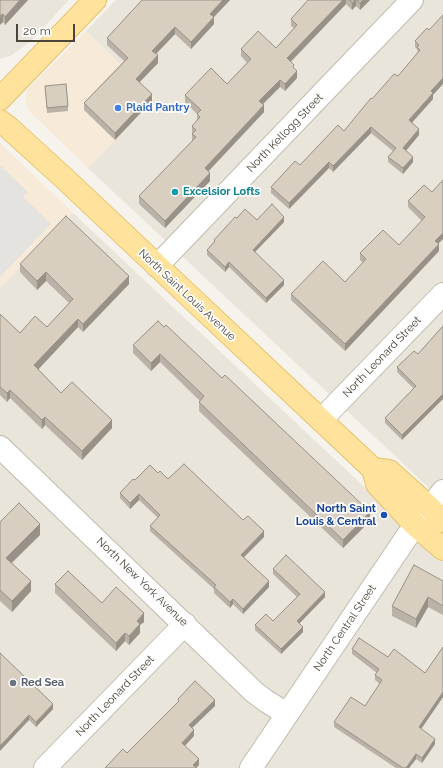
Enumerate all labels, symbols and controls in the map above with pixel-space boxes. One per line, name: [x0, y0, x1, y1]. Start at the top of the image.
scale bar: [18, 16, 77, 42]
text: 20 m: [23, 24, 51, 38]
street label: North Kellogg Street: [244, 91, 326, 175]
place label: Plaid Pantry: [126, 101, 189, 115]
marker: Plaid Pantry: [113, 103, 123, 113]
place label: Excelsior Lofts: [183, 185, 260, 199]
marker: Excelsior Lofts: [170, 187, 180, 197]
street label: North Saint Louis Avenue: [136, 246, 238, 344]
street label: North Leonard Street: [340, 314, 424, 400]
place label: North Saint Louis & Central: [296, 502, 376, 528]
marker: North Saint Louis & Central: [379, 510, 389, 520]
street label: North New York Avenue: [94, 535, 190, 629]
street label: North Central Street: [311, 582, 379, 674]
street label: North Leonard Street: [73, 653, 157, 739]
place label: Red Sea: [21, 676, 64, 690]
marker: Red Sea: [8, 678, 18, 688]

